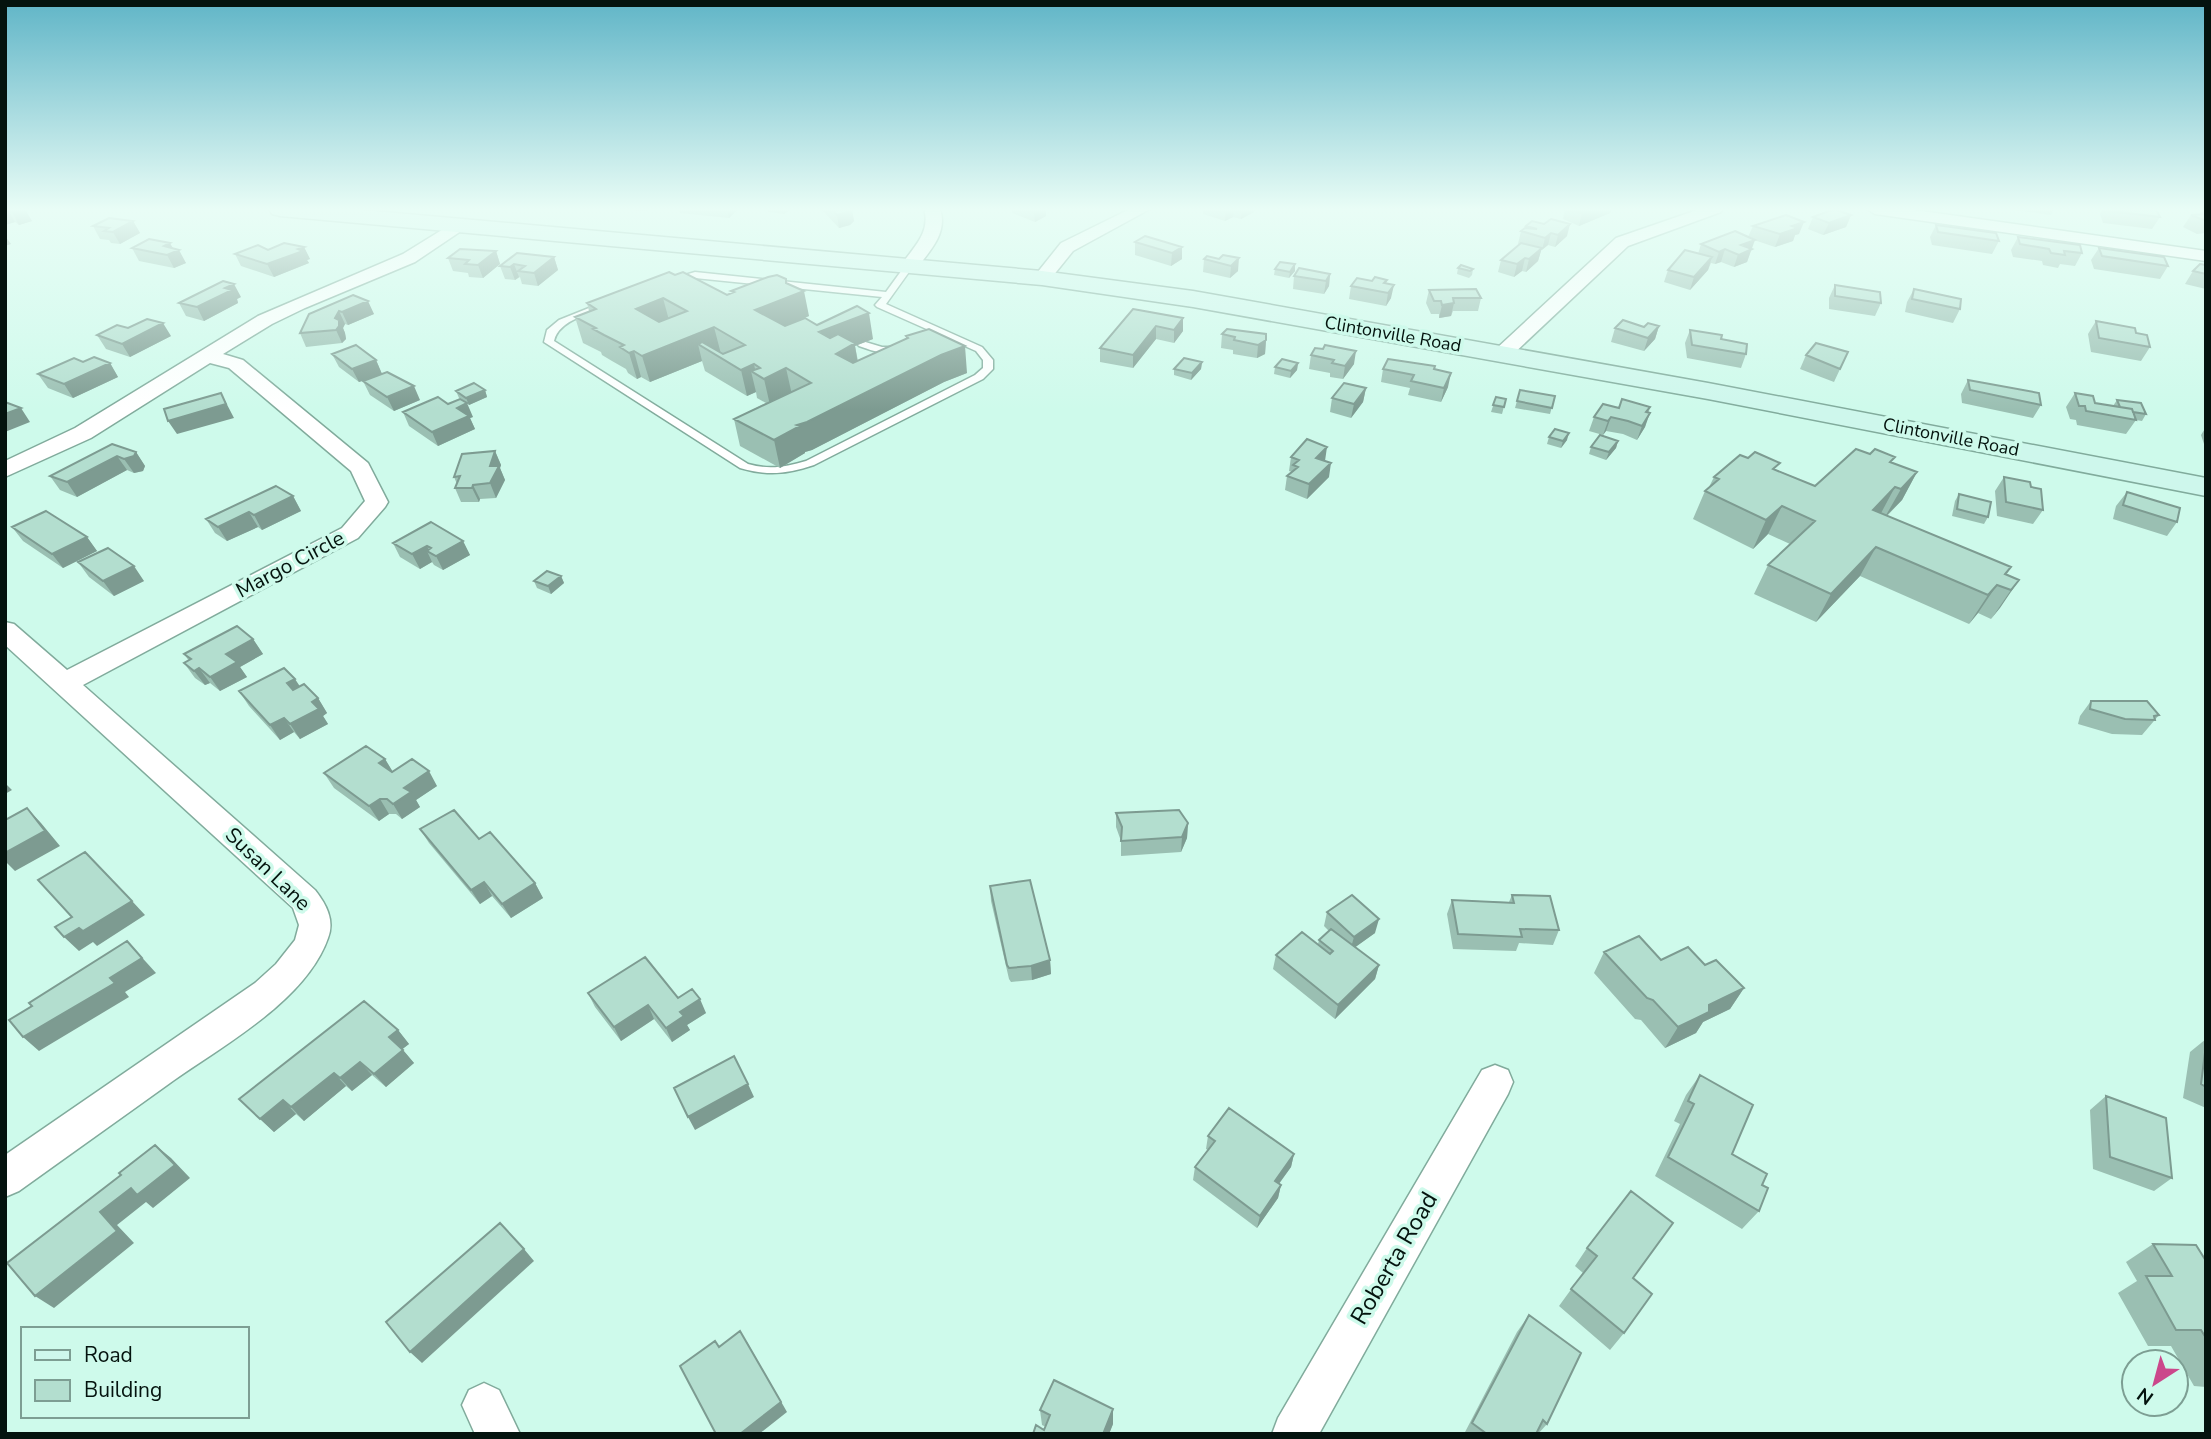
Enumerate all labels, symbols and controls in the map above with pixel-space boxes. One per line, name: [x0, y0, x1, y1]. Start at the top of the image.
street label: Clintonville Road: [1323, 310, 1463, 358]
street label: Clintonville Road: [1881, 412, 2021, 462]
street label: Margo Circle: [231, 524, 349, 604]
street label: Susan Lane: [219, 821, 317, 917]
street label: Roberta Road: [1343, 1186, 1445, 1330]
legend: [21, 1327, 248, 1418]
text: Road: [84, 1341, 133, 1369]
north arrow: [2120, 1348, 2190, 1418]
text: Building: [84, 1376, 162, 1404]
text: N: [2132, 1381, 2159, 1411]

